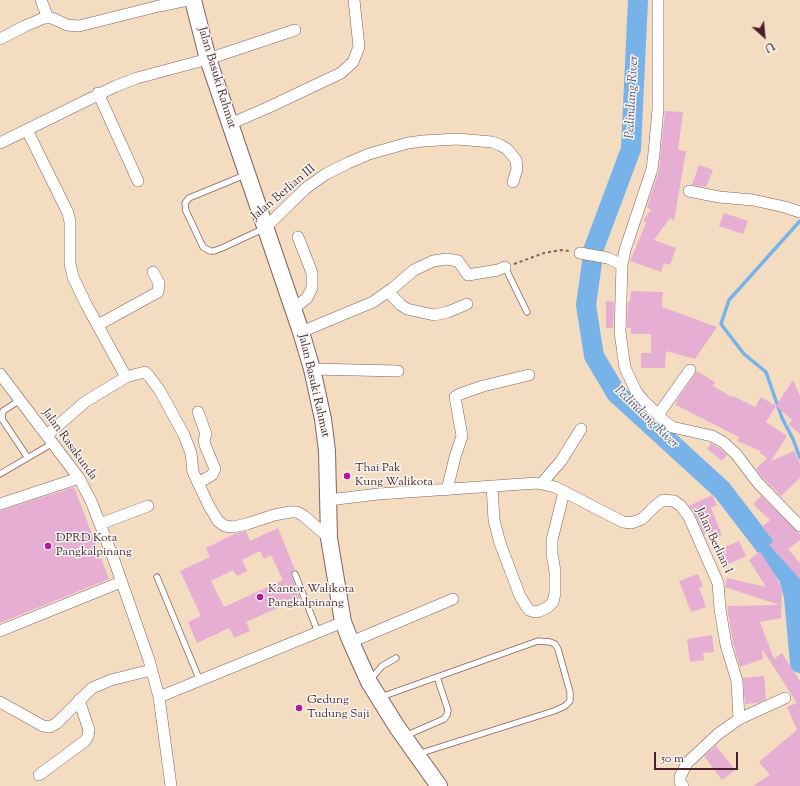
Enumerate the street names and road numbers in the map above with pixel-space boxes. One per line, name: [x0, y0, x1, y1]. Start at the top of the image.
street label: Jalan Basuki Rahmat: [194, 25, 238, 131]
street label: Jalan Berlian III: [249, 162, 319, 224]
street label: Jalan Basuki Rahmat: [294, 333, 332, 439]
street label: Jalan Rasakunda: [38, 407, 100, 483]
street label: Jalan Berlian I: [691, 506, 735, 576]

